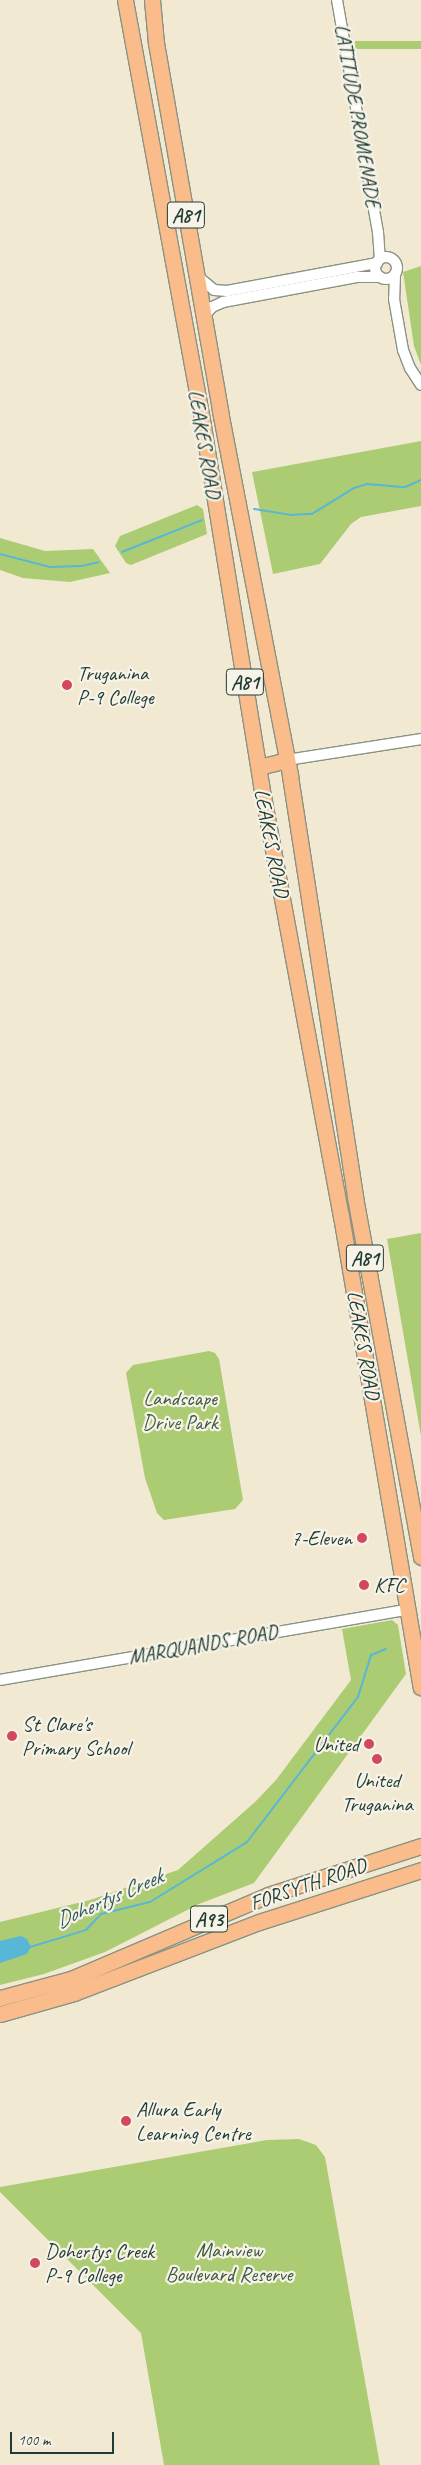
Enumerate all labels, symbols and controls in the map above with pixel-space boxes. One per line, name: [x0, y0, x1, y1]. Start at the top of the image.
street label: LATITUDE PROMENADE: [329, 21, 387, 211]
road number: A81: [166, 198, 206, 232]
street label: LEAKES ROAD: [183, 388, 227, 500]
place label: Truganina P-9 College: [77, 660, 154, 710]
road number: A81: [225, 664, 265, 700]
marker: Truganina P-9 College: [61, 679, 73, 691]
street label: LEAKES ROAD: [249, 787, 295, 899]
road number: A81: [345, 1240, 385, 1276]
street label: LEAKES ROAD: [342, 1289, 386, 1401]
park label: Landscape Drive Park: [142, 1385, 218, 1435]
place label: 7-Eleven: [291, 1525, 352, 1551]
marker: 7-Eleven: [356, 1532, 368, 1544]
place label: KFC: [374, 1572, 405, 1598]
marker: KFC: [358, 1579, 370, 1591]
street label: MARQUANDS ROAD: [126, 1618, 280, 1670]
place label: St Clare's Primary School: [22, 1711, 130, 1761]
marker: St Clare's Primary School: [6, 1730, 18, 1742]
place label: United: [313, 1731, 359, 1757]
marker: United: [363, 1738, 375, 1750]
marker: United Truganina: [371, 1753, 383, 1765]
place label: United Truganina: [341, 1767, 413, 1817]
street label: FORSYTH ROAD: [246, 1852, 370, 1916]
water label: Dohertys Creek: [51, 1864, 167, 1934]
road number: A93: [189, 1902, 229, 1936]
place label: Allura Early Learning Centre: [136, 2096, 251, 2146]
marker: Allura Early Learning Centre: [120, 2115, 132, 2127]
park label: Mainview Boulevard Reserve: [166, 2237, 292, 2287]
place label: Dohertys Creek P-9 College: [45, 2238, 154, 2288]
marker: Dohertys Creek P-9 College: [29, 2257, 41, 2269]
scale bar: [12, 2422, 116, 2454]
text: 100 m: [18, 2431, 50, 2450]

